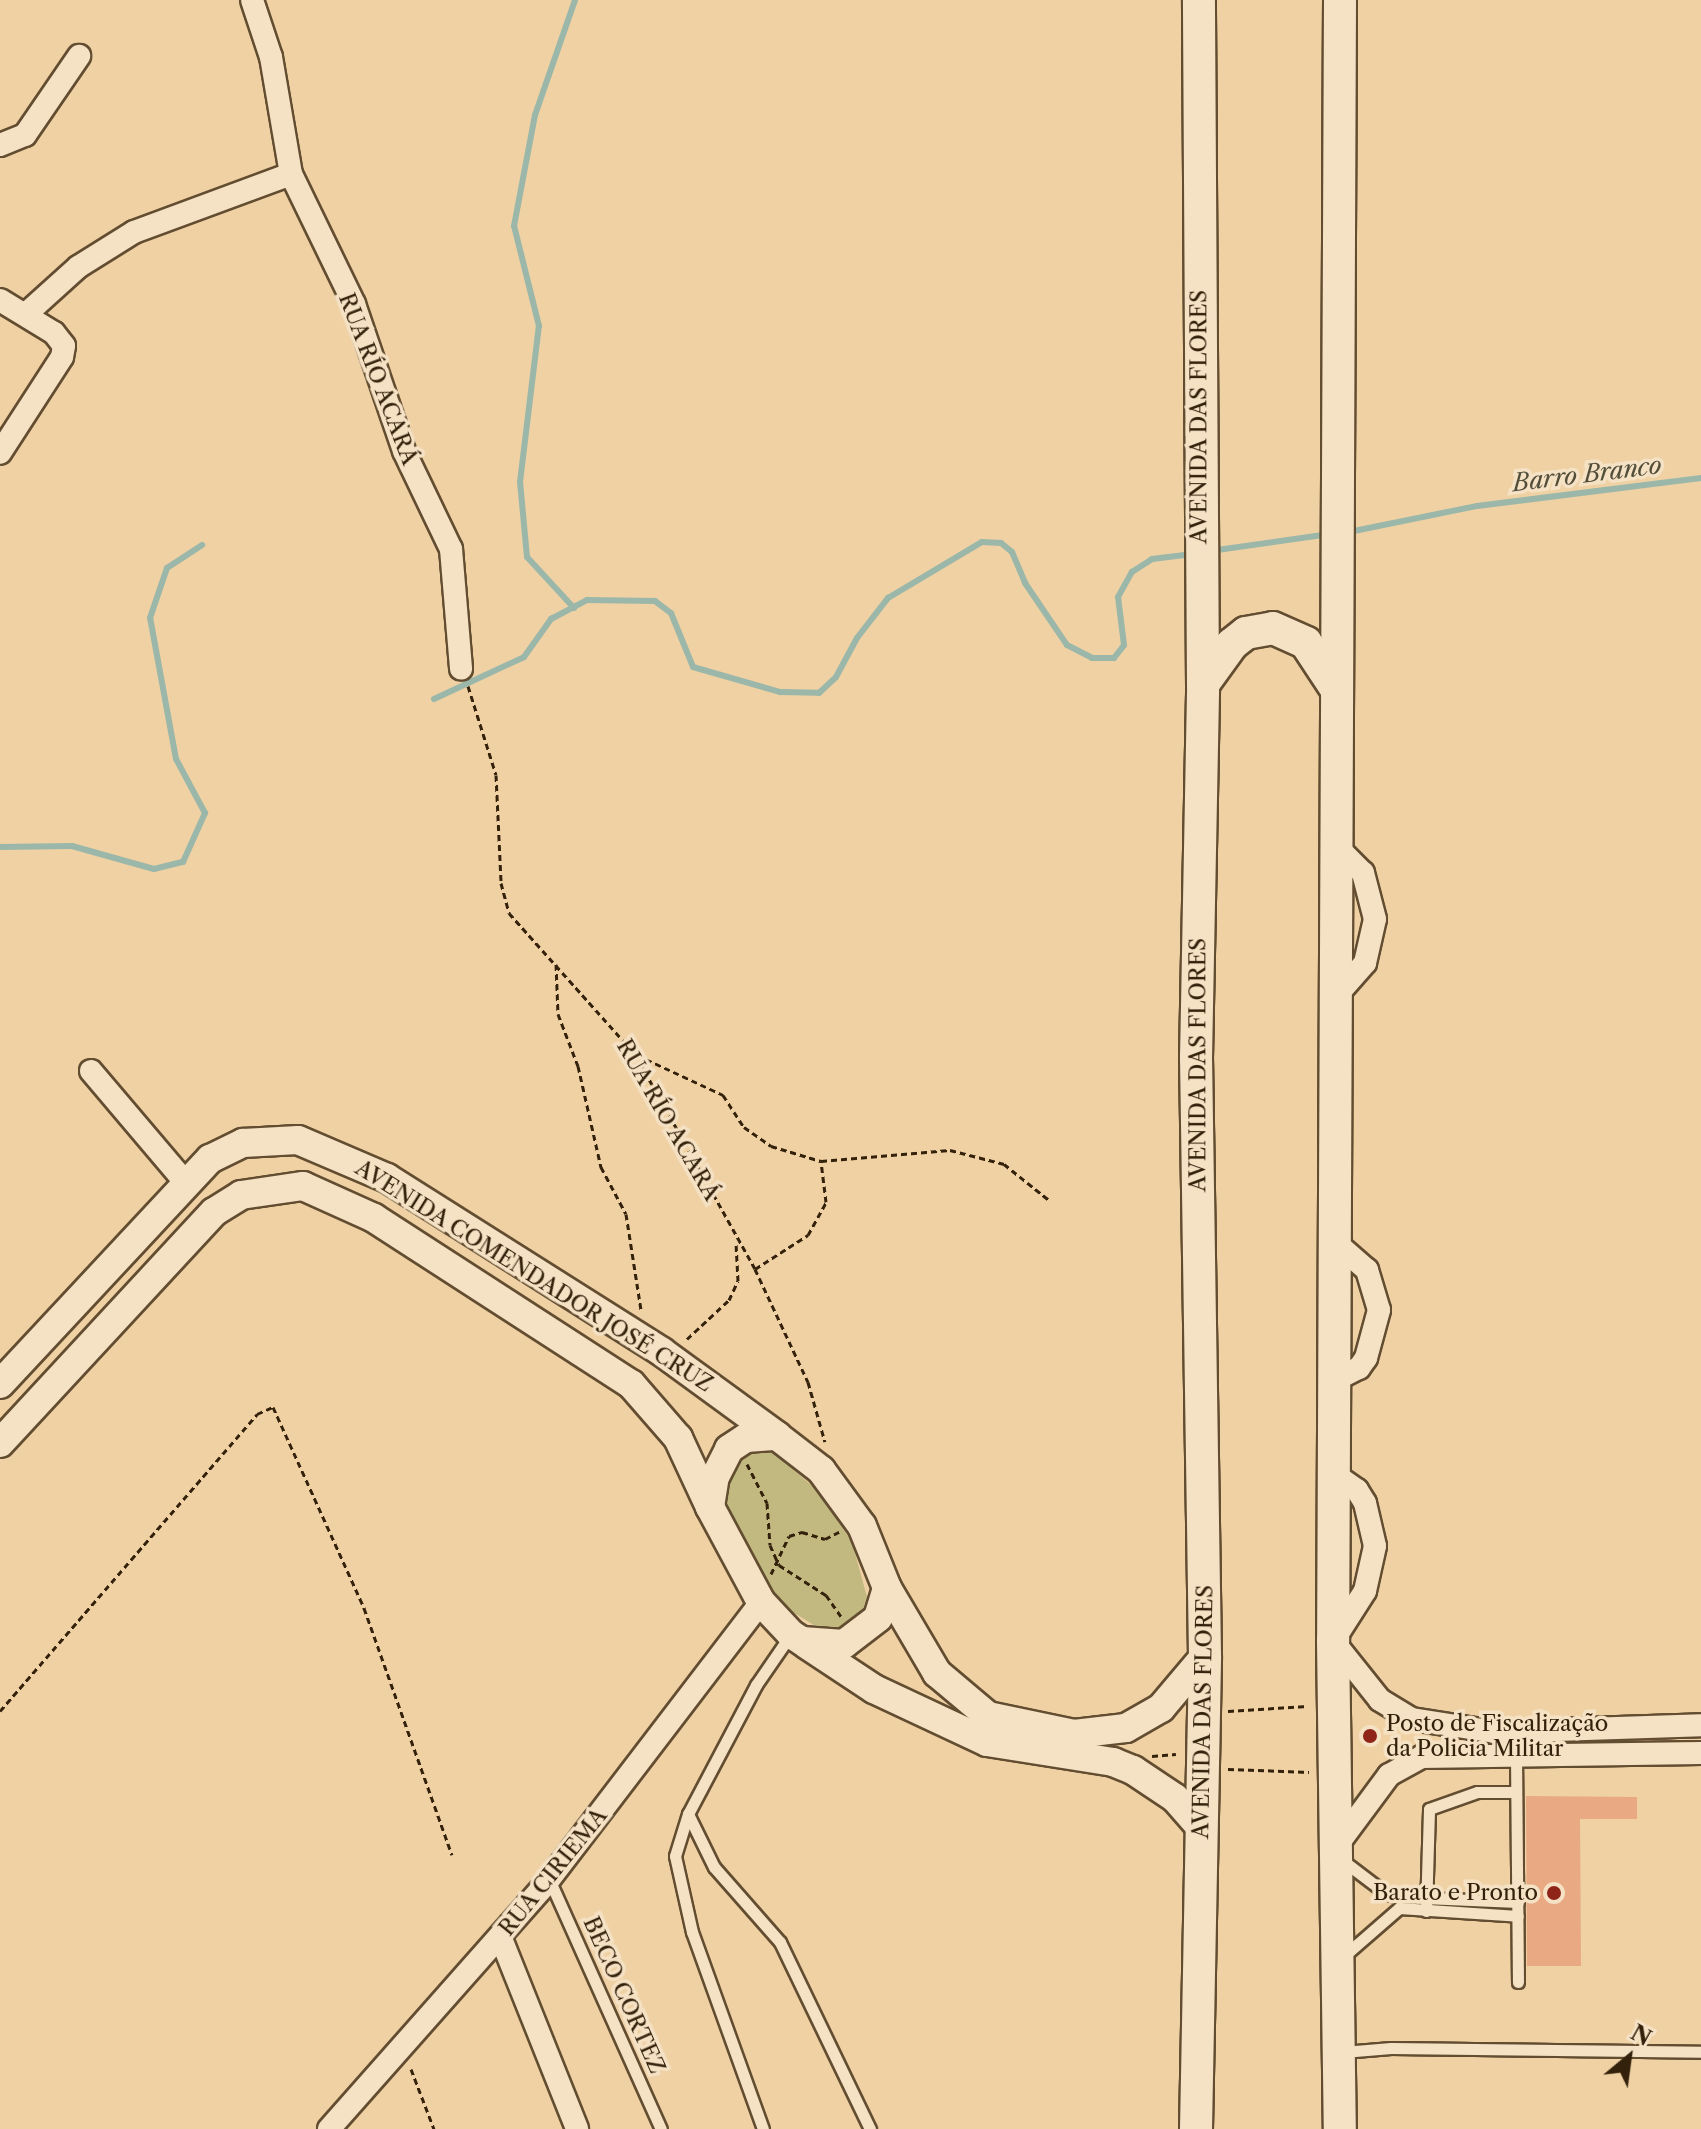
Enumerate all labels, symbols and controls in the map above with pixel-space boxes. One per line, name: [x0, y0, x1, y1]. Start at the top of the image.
street label: RUA RÍO ACARÁ: [333, 288, 423, 470]
street label: AVENIDA DAS FLORES: [1186, 290, 1212, 544]
water label: Barro Branco: [1511, 451, 1663, 497]
street label: AVENIDA DAS FLORES: [1185, 938, 1211, 1192]
street label: RUA RÍO ACARÁ: [611, 1034, 725, 1206]
street label: AVENIDA COMENDADOR JOSÉ CRUZ: [350, 1154, 718, 1398]
street label: AVENIDA DAS FLORES: [1188, 1584, 1218, 1840]
place label: Posto de Fiscalização da Policia Militar: [1386, 1710, 1608, 1762]
marker: Posto de Fiscalização da Policia Militar: [1361, 1727, 1379, 1745]
street label: RUA CIRIEMA: [493, 1802, 613, 1942]
place label: Barato e Pronto: [1373, 1880, 1538, 1906]
marker: Barato e Pronto: [1545, 1884, 1563, 1902]
street label: BECO CORTEZ: [578, 1913, 670, 2077]
north arrow: [1589, 2017, 1669, 2097]
text: N: [1626, 2019, 1656, 2052]

